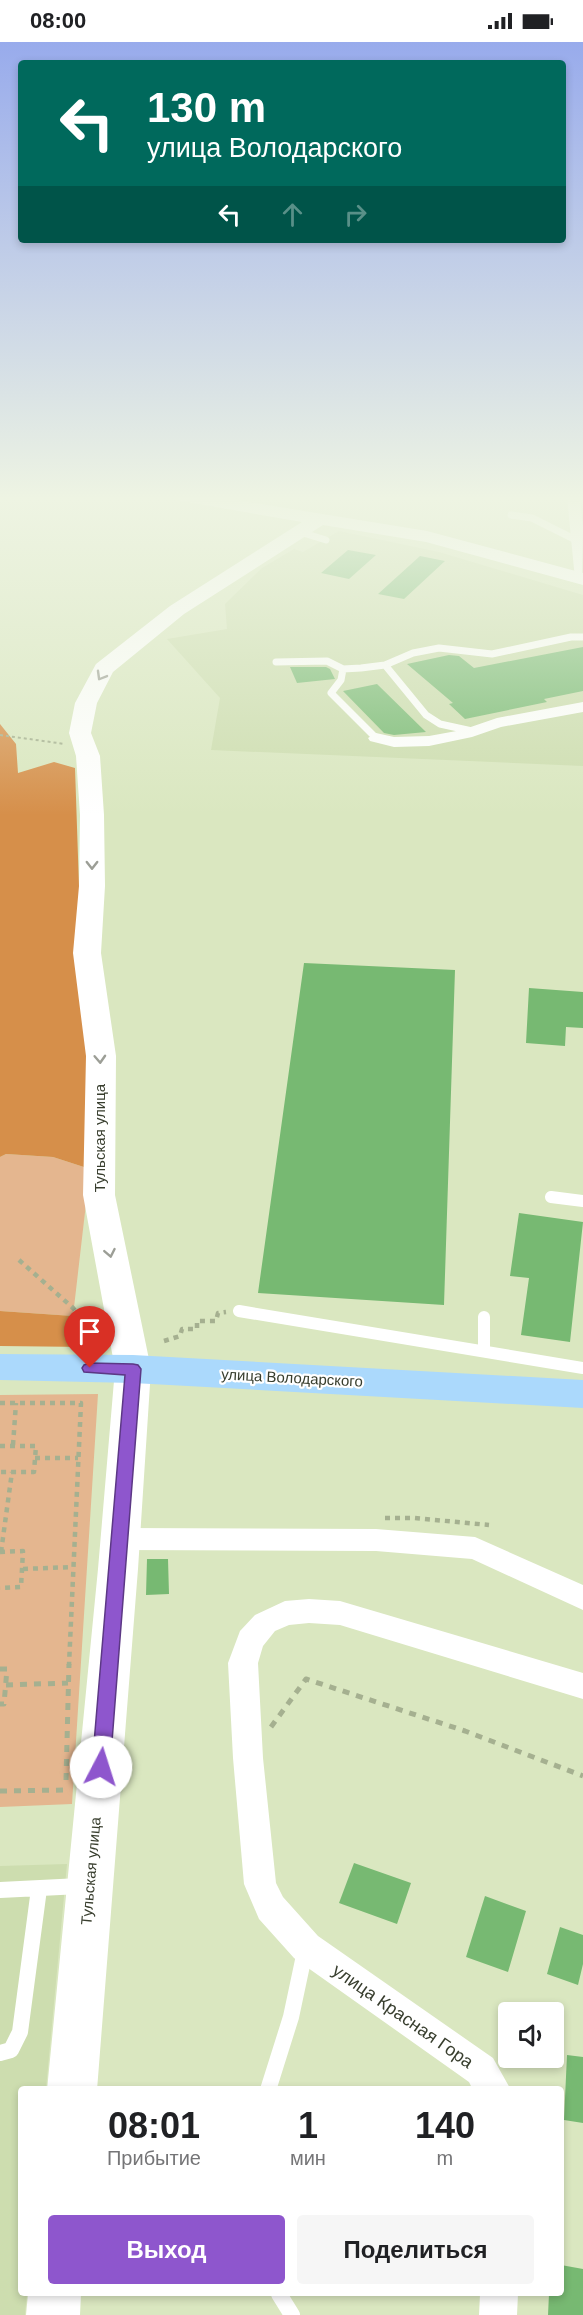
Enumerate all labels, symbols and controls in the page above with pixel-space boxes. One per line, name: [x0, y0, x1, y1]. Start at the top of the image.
text: 08:00: [30, 8, 86, 33]
icon: left: [48, 84, 126, 162]
text: 130 m: [147, 84, 266, 131]
text: улица Володарского: [147, 133, 402, 163]
icon: left: [213, 198, 246, 231]
icon: ahead: [276, 198, 309, 231]
icon: right: [339, 198, 372, 231]
one-way arrow: [97, 670, 108, 680]
one-way arrow: [86, 861, 98, 870]
one-way arrow: [94, 1055, 107, 1064]
street label: Тульская улица: [91, 1083, 108, 1192]
one-way arrow: [103, 1248, 116, 1258]
pin: [64, 1306, 115, 1368]
icon: arrive: [73, 1315, 106, 1348]
street label: улица Володарского: [221, 1365, 363, 1390]
position arrow: [69, 1735, 133, 1799]
street label: Тульская улица: [77, 1816, 104, 1926]
street label: улица Красная Гора: [329, 1960, 478, 2073]
map controls: [498, 2002, 564, 2068]
button: sound: [498, 2002, 564, 2068]
text: 08:01: [108, 2105, 200, 2146]
text: 1: [298, 2105, 318, 2146]
text: 140: [415, 2105, 475, 2146]
text: Прибытие: [107, 2147, 201, 2169]
text: мин: [290, 2147, 326, 2169]
text: m: [437, 2147, 453, 2169]
button: Выход: [48, 2215, 285, 2284]
button: Поделиться: [297, 2215, 534, 2284]

